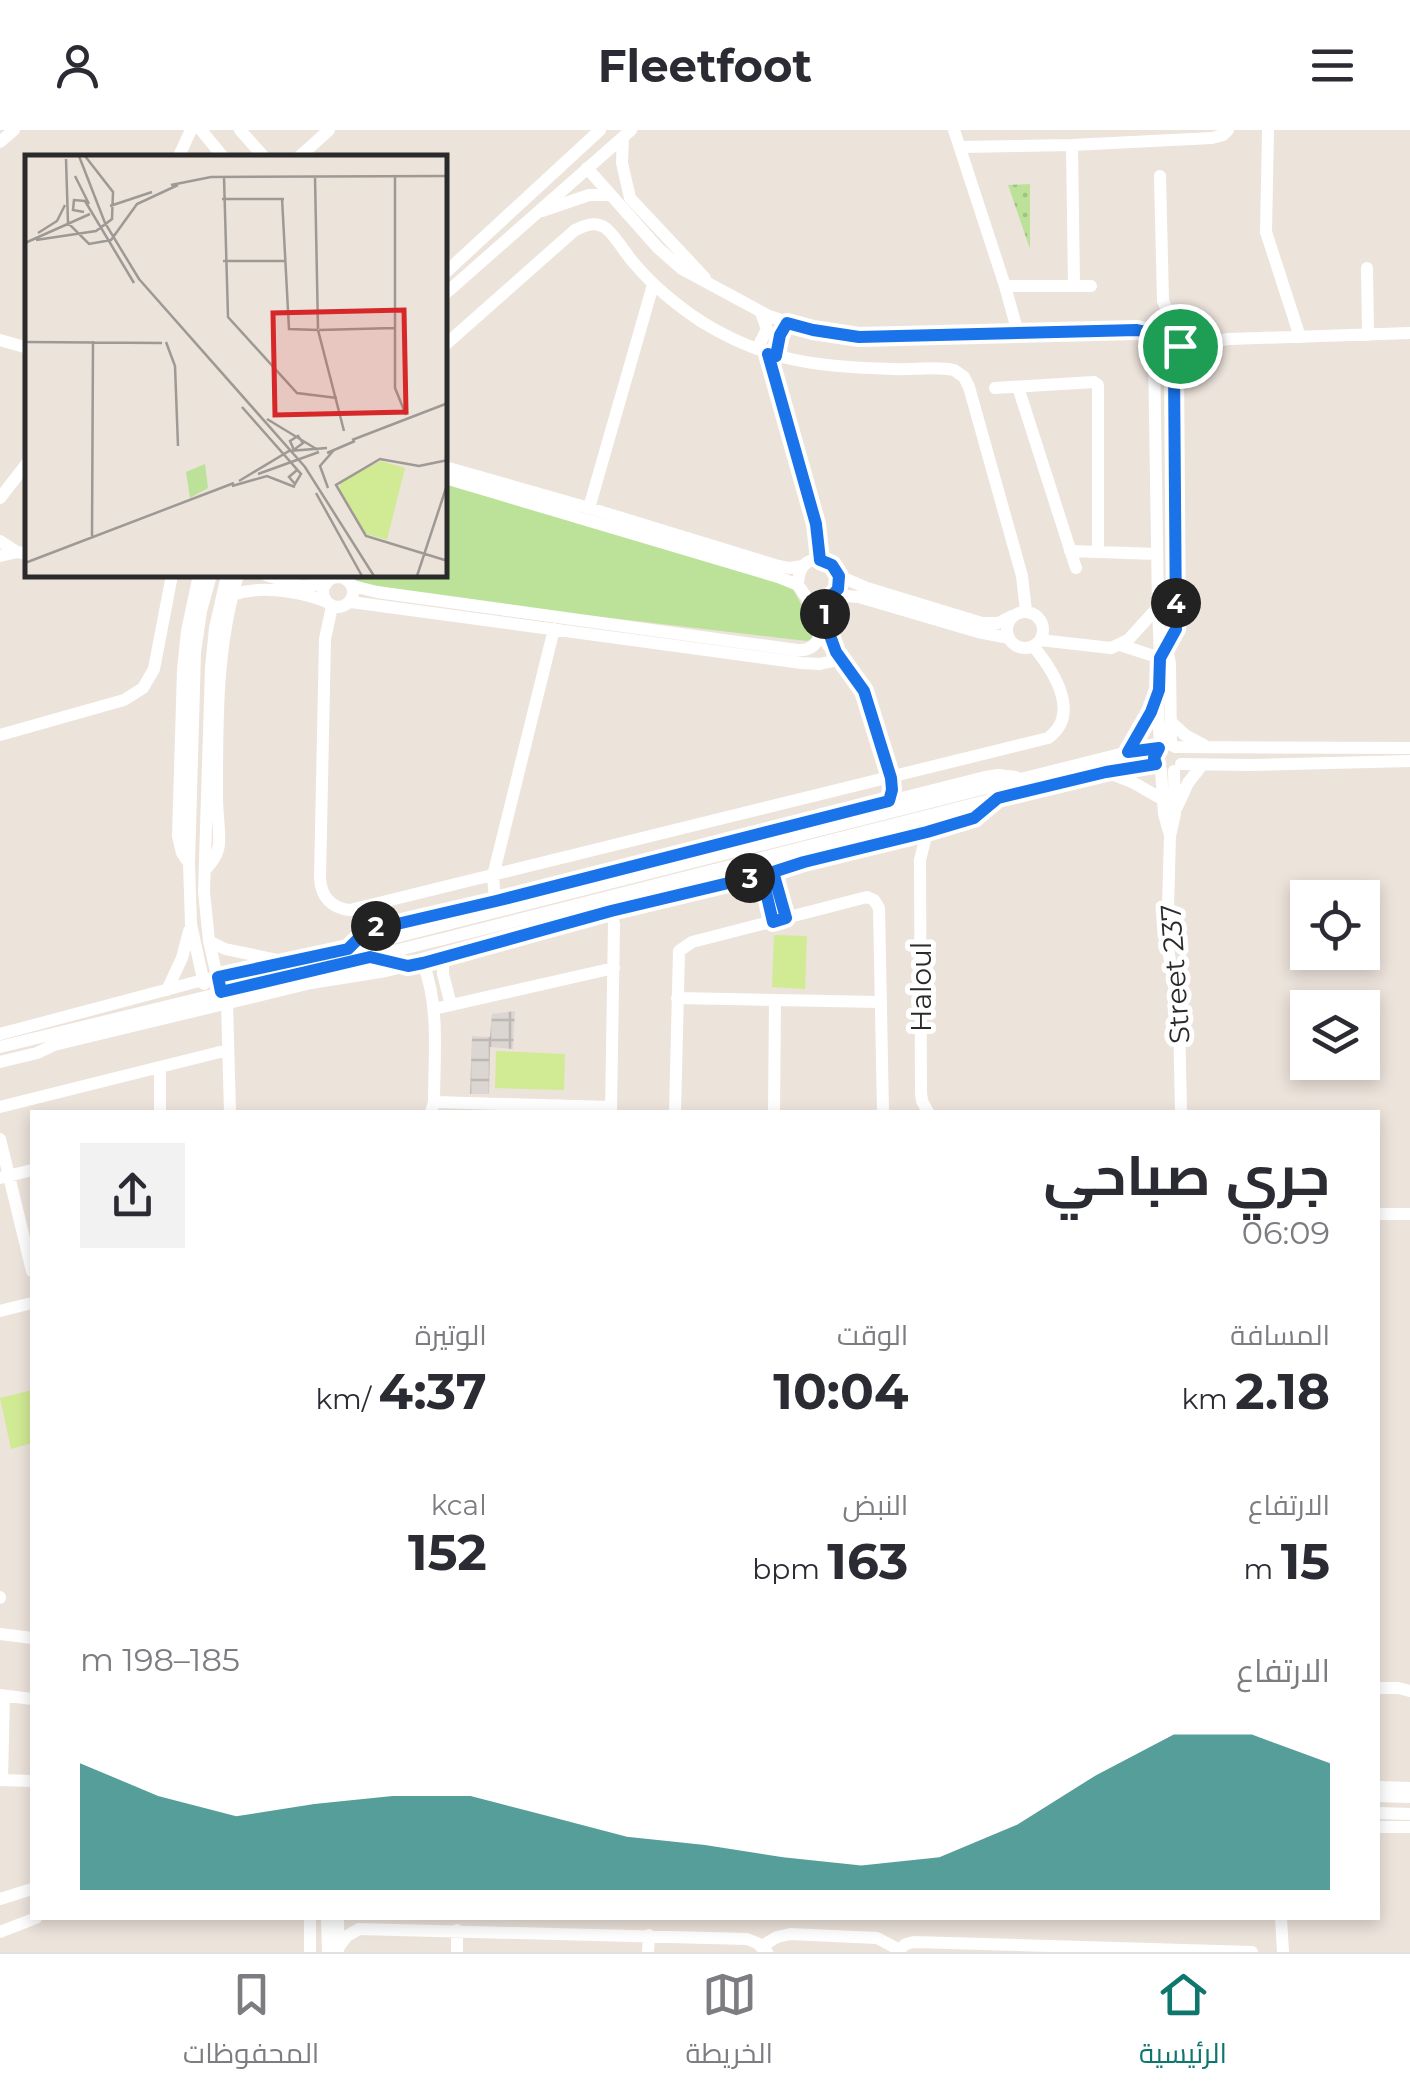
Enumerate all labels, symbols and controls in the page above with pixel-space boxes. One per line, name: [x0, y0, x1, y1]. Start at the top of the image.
icon: person: [50, 38, 105, 93]
text: Fleetfoot: [598, 38, 812, 93]
icon: menu: [1305, 38, 1360, 93]
inset map: [25, 155, 448, 578]
pin: [1138, 304, 1223, 389]
icon: arrive: [1153, 319, 1208, 374]
pin: 4: [1151, 578, 1201, 628]
text: 4: [1166, 586, 1186, 620]
pin: 1: [800, 589, 850, 639]
text: 1: [820, 597, 830, 631]
pin: 3: [725, 853, 775, 903]
text: 3: [742, 861, 758, 895]
map controls: [1290, 880, 1380, 1080]
button: locate: [1290, 880, 1380, 970]
pin: 2: [351, 901, 401, 951]
street label: Street 237: [1153, 903, 1197, 1045]
text: 2: [368, 909, 384, 943]
street label: Haloul: [904, 942, 938, 1032]
button: layers: [1290, 990, 1380, 1080]
text: جري صباحي: [1043, 1142, 1330, 1209]
button: share: [80, 1143, 185, 1248]
text: 06:09: [1242, 1213, 1330, 1252]
text: الوتيرة: [415, 1318, 487, 1352]
text: الوقت: [837, 1318, 908, 1352]
text: المسافة: [1230, 1318, 1330, 1352]
text: 4:37: [379, 1361, 487, 1422]
text: 10:04: [773, 1361, 908, 1422]
text: 2.18: [1235, 1361, 1330, 1422]
text: /km: [316, 1382, 379, 1416]
text: km: [1182, 1382, 1235, 1416]
text: kcal: [431, 1488, 487, 1522]
text: النبض: [842, 1488, 908, 1522]
text: الارتفاع: [1248, 1488, 1330, 1522]
text: 152: [408, 1522, 487, 1583]
text: 163: [827, 1531, 908, 1592]
text: 15: [1281, 1531, 1330, 1592]
text: bpm: [752, 1552, 827, 1586]
text: m: [1244, 1552, 1281, 1586]
text: 185–198 m: [80, 1640, 240, 1679]
text: الارتفاع: [1236, 1651, 1330, 1690]
tab: المحفوظات: [183, 1967, 319, 2079]
tab: الخريطة: [686, 1967, 773, 2079]
tab: الرئيسية: [1139, 1967, 1227, 2079]

